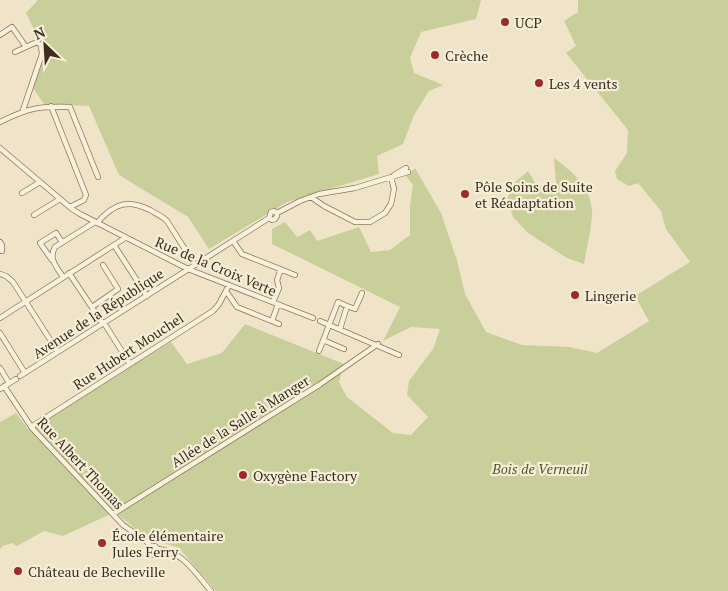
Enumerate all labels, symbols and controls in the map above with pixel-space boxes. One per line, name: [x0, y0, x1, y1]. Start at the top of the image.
place label: UCP: [515, 13, 542, 32]
marker: UCP: [499, 16, 511, 28]
north arrow: [20, 20, 70, 70]
text: N: [30, 22, 48, 44]
place label: Crèche: [445, 46, 488, 65]
marker: Crèche: [429, 49, 441, 61]
place label: Les 4 vents: [549, 74, 618, 93]
marker: Les 4 vents: [533, 77, 545, 89]
place label: Pôle Soins de Suite et Réadaptation: [475, 177, 593, 212]
marker: Pôle Soins de Suite et Réadaptation: [459, 188, 471, 200]
street label: Rue de la Croix Verte: [153, 232, 279, 300]
street label: Avenue de la République: [29, 263, 167, 363]
place label: Lingerie: [585, 286, 636, 305]
marker: Lingerie: [569, 289, 581, 301]
street label: Rue Hubert Mouchel: [69, 308, 187, 394]
street label: Allée de la Salle à Manger: [167, 370, 313, 471]
street label: Rue Albert Thomas: [33, 413, 129, 513]
park label: Bois de Verneuil: [491, 459, 588, 478]
place label: Oxygène Factory: [253, 466, 358, 485]
marker: Oxygène Factory: [237, 469, 249, 481]
place label: École élémentaire Jules Ferry: [112, 526, 223, 561]
marker: École élémentaire Jules Ferry: [96, 537, 108, 549]
place label: Château de Becheville: [28, 562, 165, 581]
marker: Château de Becheville: [12, 565, 24, 577]

